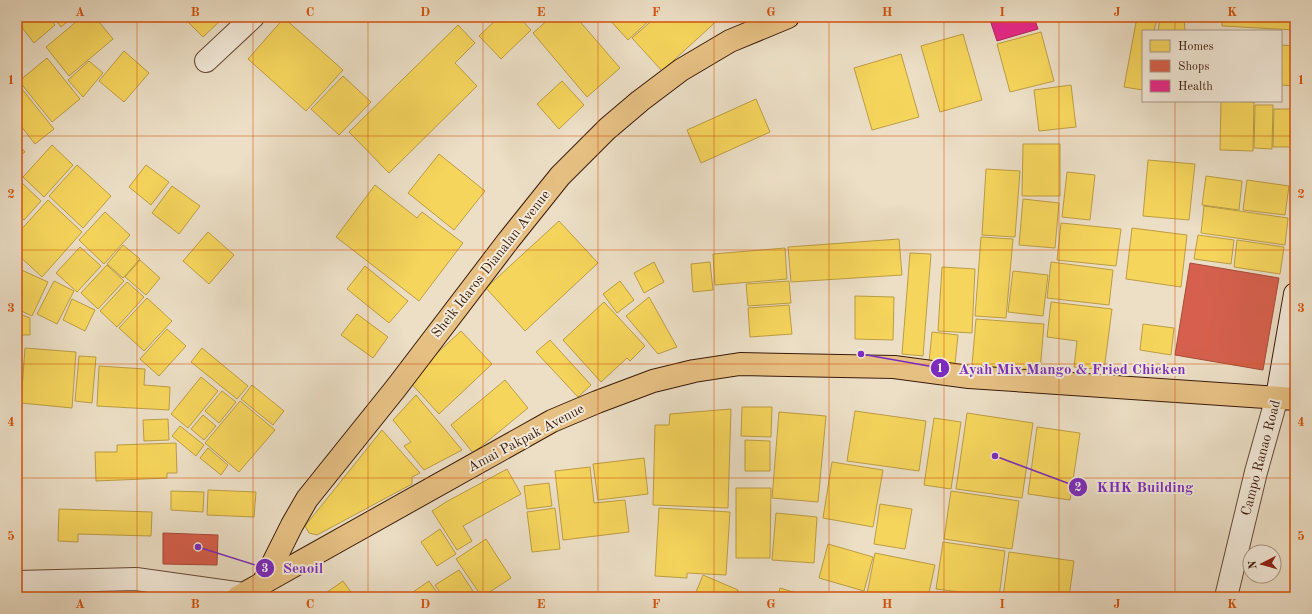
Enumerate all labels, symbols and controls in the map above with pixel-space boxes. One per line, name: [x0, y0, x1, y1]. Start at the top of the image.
text: A: [75, 6, 85, 19]
text: B: [190, 6, 200, 19]
text: C: [306, 6, 314, 19]
text: D: [420, 6, 430, 19]
text: E: [537, 6, 546, 19]
text: F: [652, 6, 661, 19]
text: G: [766, 6, 776, 19]
text: H: [882, 6, 893, 19]
text: I: [999, 6, 1005, 19]
text: J: [1113, 6, 1121, 19]
text: K: [1227, 6, 1237, 19]
legend: [1142, 30, 1282, 102]
text: Homes: [1178, 41, 1214, 53]
text: Shops: [1178, 61, 1209, 73]
text: 1: [7, 74, 15, 87]
text: 1: [1297, 74, 1305, 87]
text: Health: [1178, 81, 1213, 93]
text: 2: [7, 188, 15, 201]
street label: Sheik Idaros Dianalan Avenue: [429, 188, 553, 340]
text: 2: [1297, 188, 1305, 201]
text: 3: [7, 302, 15, 315]
text: 3: [1297, 302, 1305, 315]
callout: Ayah Mix Mango & Fried Chicken: [930, 355, 1193, 382]
text: 1: [937, 363, 943, 375]
text: Ayah Mix Mango & Fried Chicken: [958, 363, 1186, 378]
street label: Campo Ranao Road: [1239, 399, 1283, 517]
street label: Amai Pakpak Avenue: [466, 401, 586, 475]
text: 4: [7, 416, 15, 429]
text: 4: [1297, 416, 1305, 429]
callout: KHK Building: [1068, 473, 1201, 500]
text: KHK Building: [1097, 481, 1194, 496]
text: 2: [1075, 482, 1082, 494]
text: 5: [7, 530, 15, 543]
text: 5: [1297, 530, 1305, 543]
north arrow: [1242, 544, 1282, 584]
callout: Seaoil: [255, 555, 331, 582]
text: N: [1248, 560, 1259, 570]
text: Seaoil: [283, 562, 324, 577]
text: 3: [262, 563, 269, 575]
text: A: [75, 598, 85, 611]
text: B: [190, 598, 200, 611]
text: C: [306, 598, 314, 611]
text: D: [420, 598, 430, 611]
text: E: [537, 598, 546, 611]
text: F: [652, 598, 661, 611]
text: G: [766, 598, 776, 611]
text: H: [882, 598, 893, 611]
text: I: [999, 598, 1005, 611]
text: J: [1113, 598, 1121, 611]
text: K: [1227, 598, 1237, 611]

